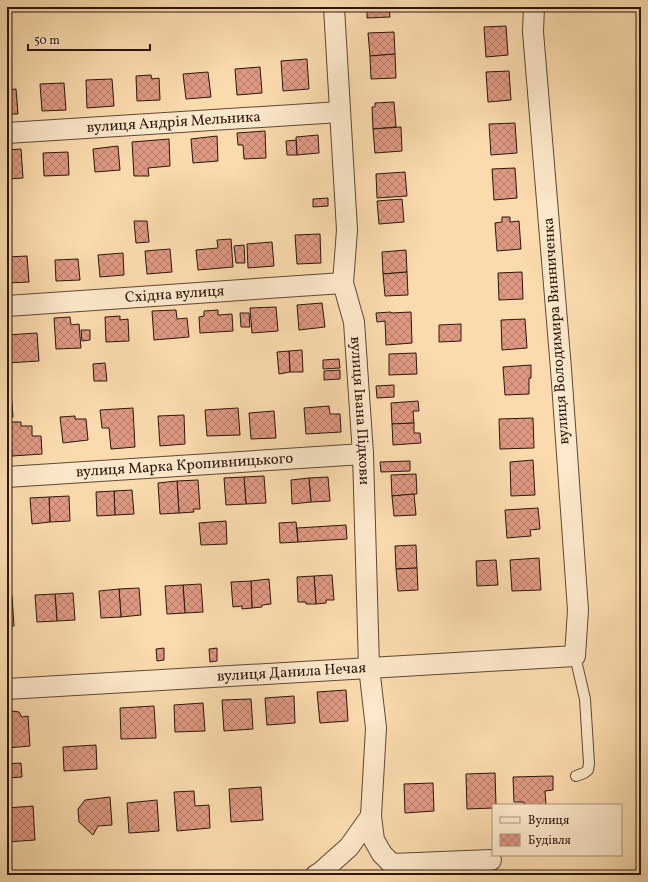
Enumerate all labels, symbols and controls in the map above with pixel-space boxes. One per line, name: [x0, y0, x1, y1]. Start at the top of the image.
scale bar: [28, 26, 150, 52]
text: 50 m: [34, 33, 60, 49]
street label: вулиця Андрія Мельника: [86, 107, 261, 138]
street label: вулиця Володимира Винниченка: [539, 217, 575, 445]
street label: Східна вулиця: [124, 281, 225, 308]
street label: вулиця Івана Підкови: [345, 336, 374, 485]
street label: вулиця Марка Кропивницького: [75, 448, 294, 483]
street label: вулиця Данила Нечая: [216, 658, 367, 687]
legend: [492, 804, 622, 856]
text: Вулиця: [528, 813, 569, 829]
text: Будівля: [528, 833, 571, 849]

